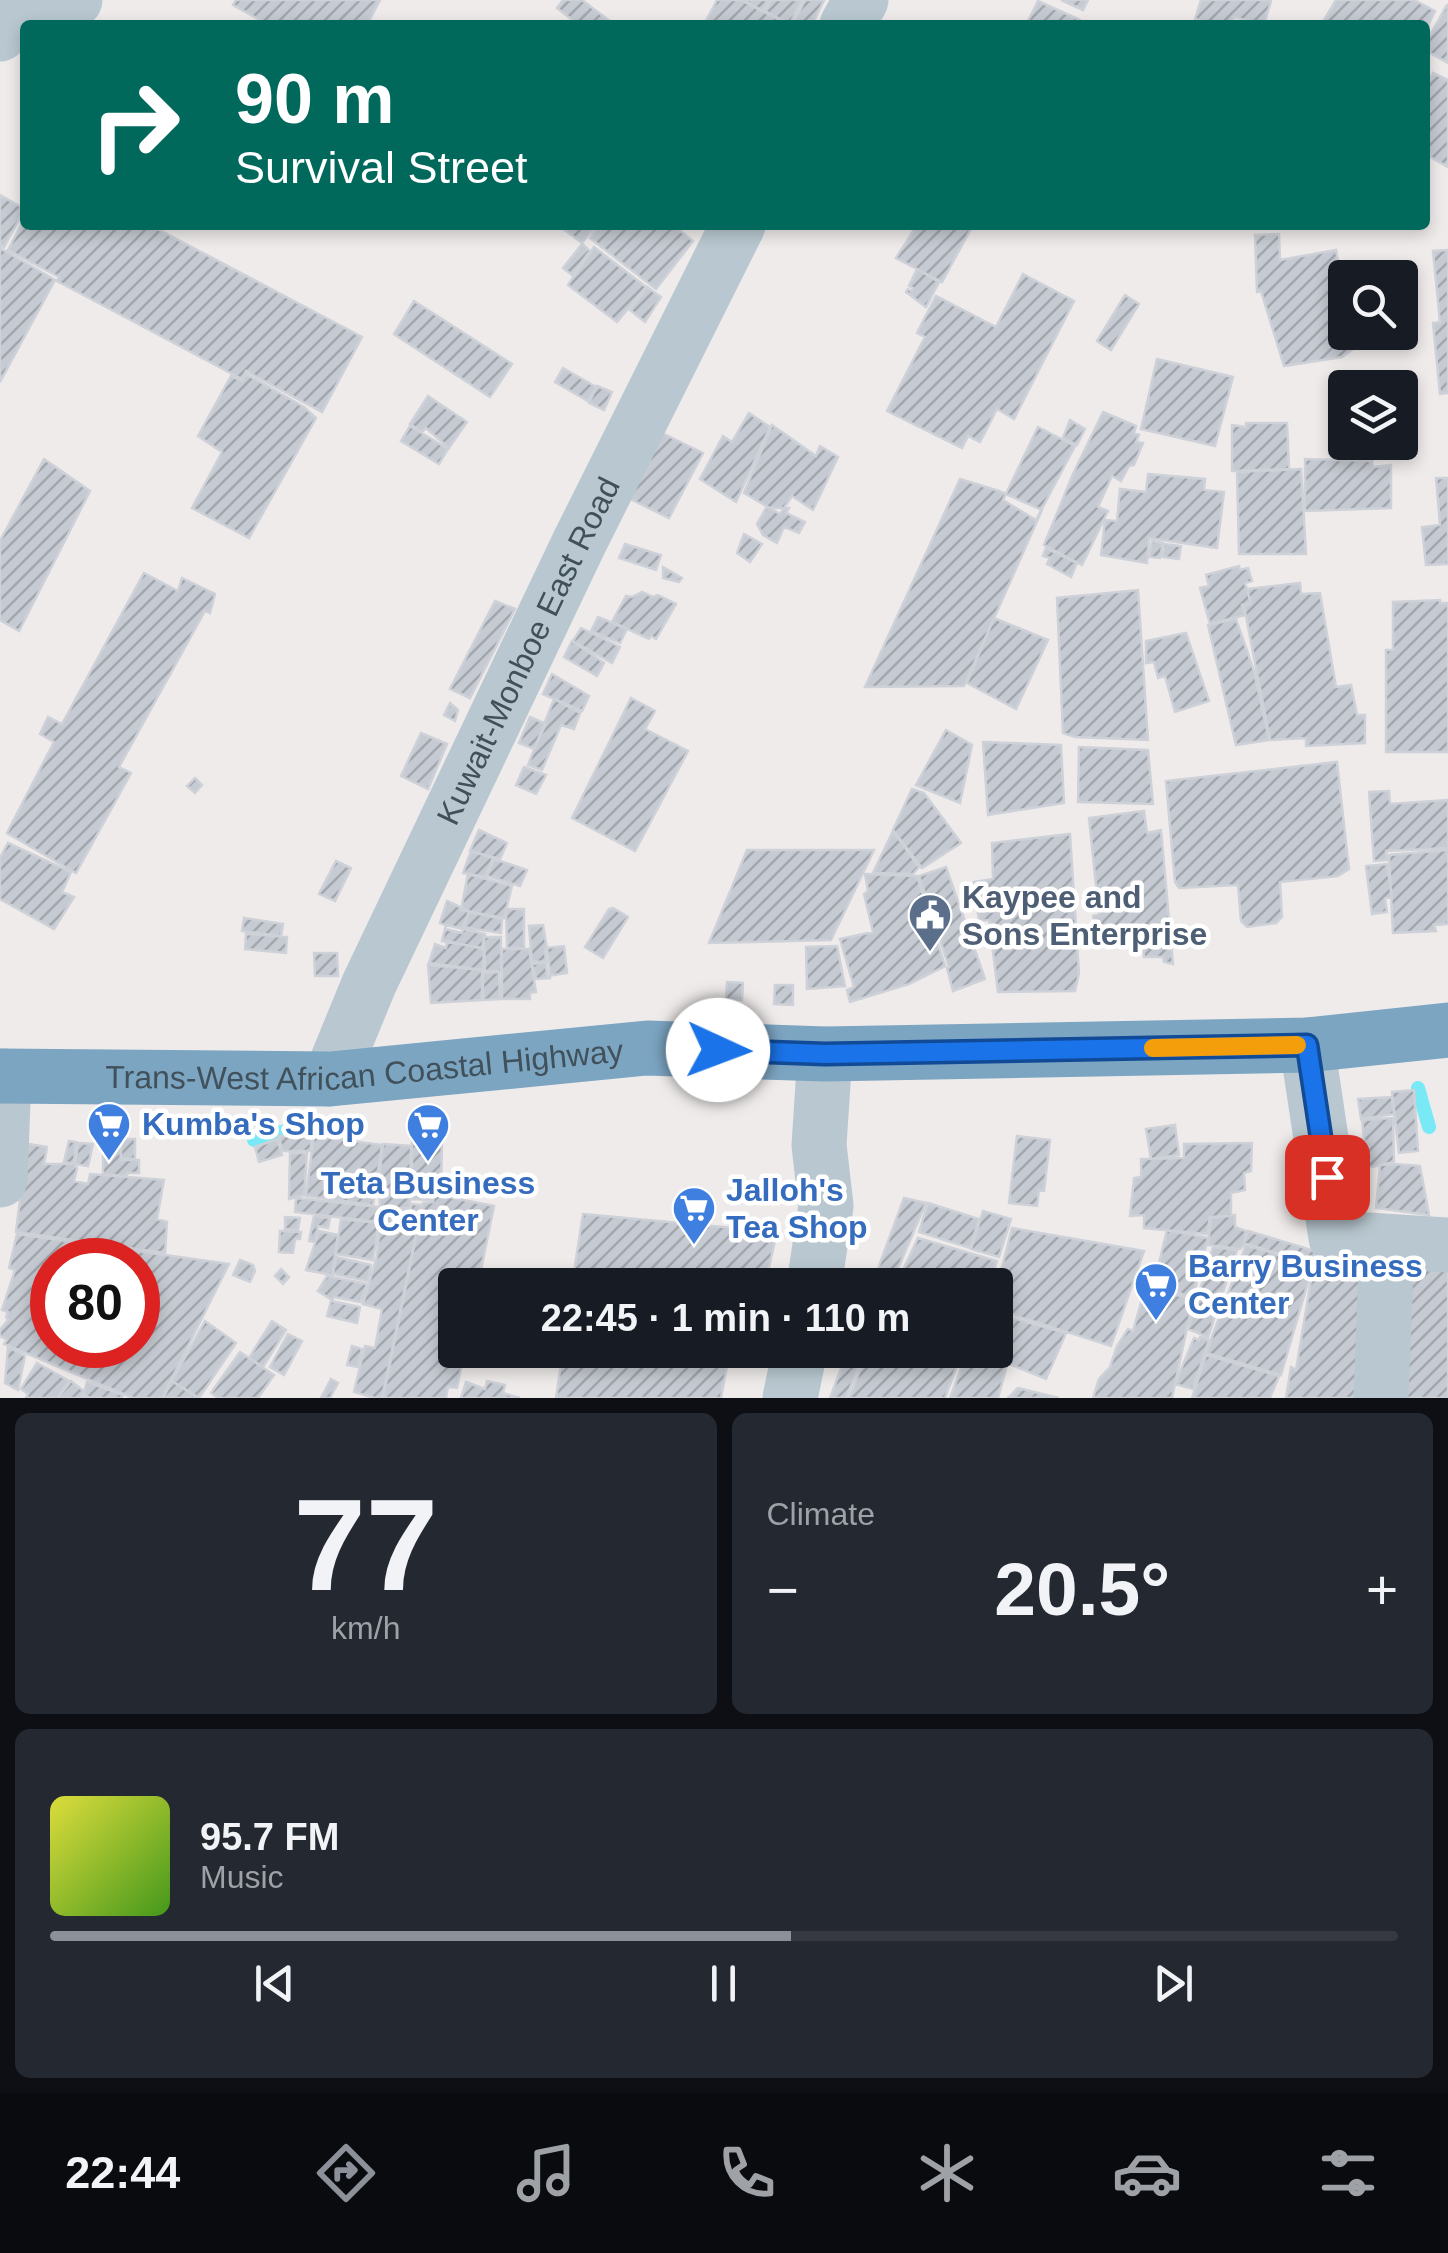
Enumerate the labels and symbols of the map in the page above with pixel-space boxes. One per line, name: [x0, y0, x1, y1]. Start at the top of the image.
street label: Kuwait-Monboe East Road: [430, 471, 627, 830]
place label: Kaypee and Sons Enterprise: [962, 879, 1207, 952]
public building icon: Kaypee and Sons Enterprise: [907, 892, 953, 953]
position arrow: [666, 998, 770, 1102]
street label: Trans-West African Coastal Highway: [105, 1032, 625, 1097]
supermarket icon: Kumba's Shop: [86, 1101, 132, 1162]
supermarket icon: Teta Business Center: [405, 1102, 451, 1163]
place label: Kumba's Shop: [142, 1106, 365, 1142]
pin: [1285, 1135, 1370, 1220]
place label: Teta Business Center: [321, 1165, 535, 1238]
place label: Jalloh's Tea Shop: [726, 1172, 868, 1245]
supermarket icon: Jalloh's Tea Shop: [671, 1185, 717, 1246]
speed limit sign: 80: [30, 1238, 160, 1368]
place label: Barry Business Center: [1188, 1248, 1423, 1321]
supermarket icon: Barry Business Center: [1133, 1261, 1179, 1322]

